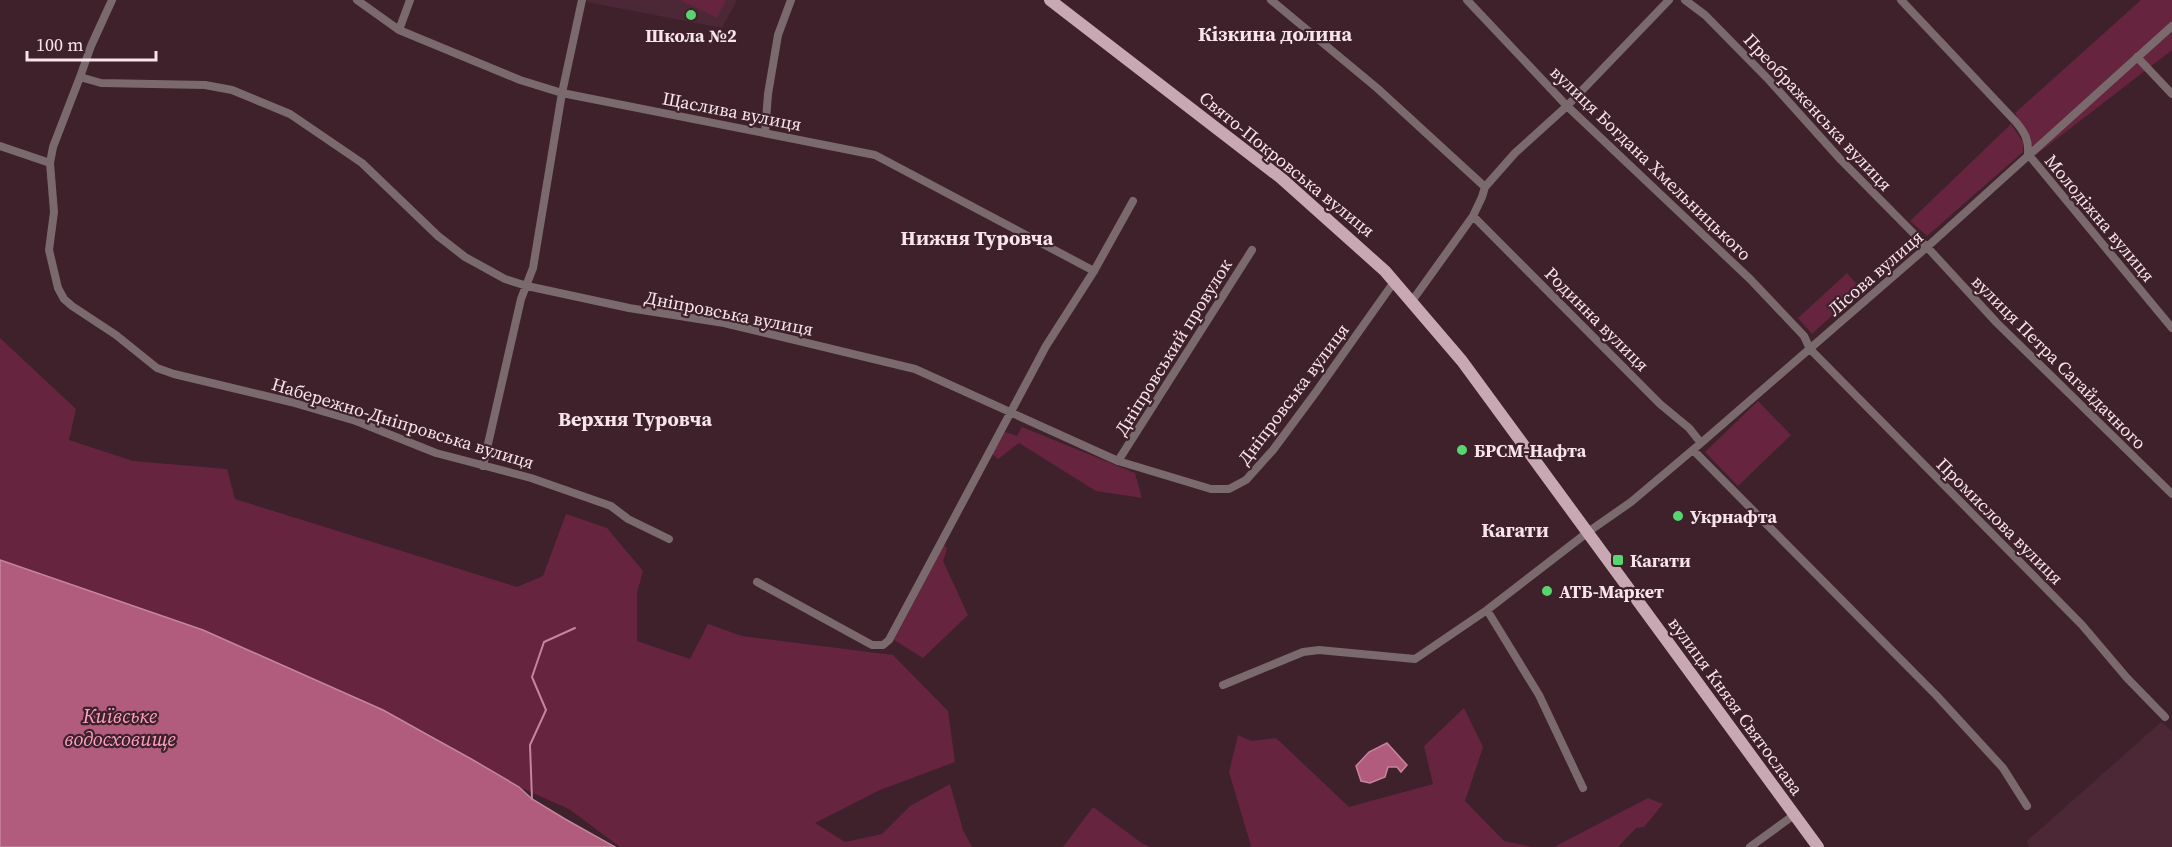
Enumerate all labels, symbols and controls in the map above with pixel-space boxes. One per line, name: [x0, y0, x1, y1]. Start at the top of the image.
marker: Школа №2: [684, 8, 698, 22]
district label: Кізкина долина: [1198, 20, 1352, 48]
place label: Школа №2: [645, 23, 737, 48]
scale bar: [27, 24, 156, 62]
street label: Преображенська вулиця: [1738, 28, 1898, 196]
text: 100 m: [36, 32, 83, 57]
street label: вулиця Богдана Хмельницького: [1545, 60, 1757, 266]
street label: Щаслива вулиця: [660, 85, 804, 137]
street label: Свято-Покровська вулиця: [1194, 85, 1380, 243]
street label: Молодіжна вулиця: [2039, 149, 2161, 287]
district label: Нижня Туровча: [901, 224, 1054, 252]
street label: Лісова вулиця: [1822, 224, 1928, 322]
street label: Дніпровський провулок: [1108, 254, 1238, 440]
street label: Родинна вулиця: [1539, 261, 1655, 377]
street label: вулиця Петра Сагайдачного: [1966, 269, 2152, 455]
street label: Дніпровська вулиця: [643, 284, 815, 342]
street label: Дніпровська вулиця: [1231, 318, 1355, 470]
street label: Набережно-Дніпровська вулиця: [269, 371, 537, 475]
district label: Верхня Туровча: [558, 405, 712, 433]
place label: БРСМ-Нафта: [1474, 438, 1587, 463]
marker: БРСМ-Нафта: [1455, 443, 1469, 457]
street label: Промислова вулиця: [1931, 452, 2069, 590]
place label: Укрнафта: [1690, 504, 1777, 529]
marker: Укрнафта: [1671, 509, 1685, 523]
district label: Кагати: [1481, 516, 1549, 544]
place label: Кагати: [1630, 548, 1691, 573]
marker: Кагати: [1611, 553, 1625, 567]
place label: АТБ-Маркет: [1559, 579, 1664, 604]
marker: АТБ-Маркет: [1540, 584, 1554, 598]
street label: вулиця Князя Святослава: [1663, 612, 1810, 801]
water label: Київське водосховище: [64, 702, 176, 753]

